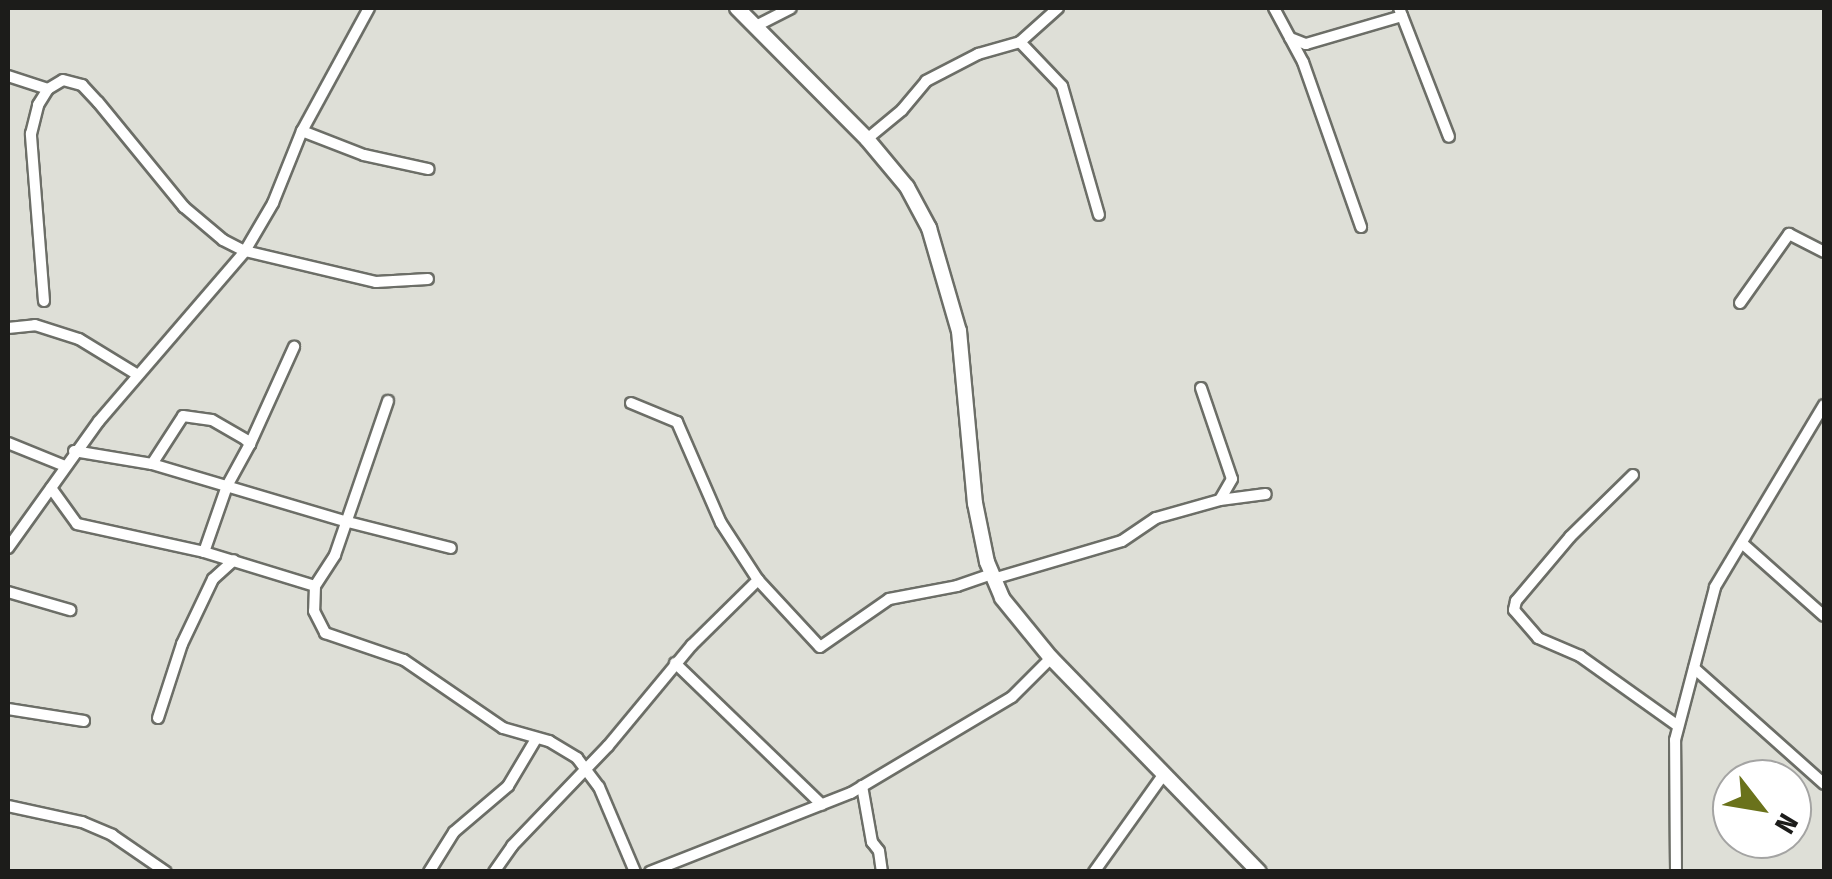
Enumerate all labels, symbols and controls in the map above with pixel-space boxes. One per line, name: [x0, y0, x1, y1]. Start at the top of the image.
north arrow: [1712, 759, 1812, 859]
text: N: [1768, 808, 1805, 839]

